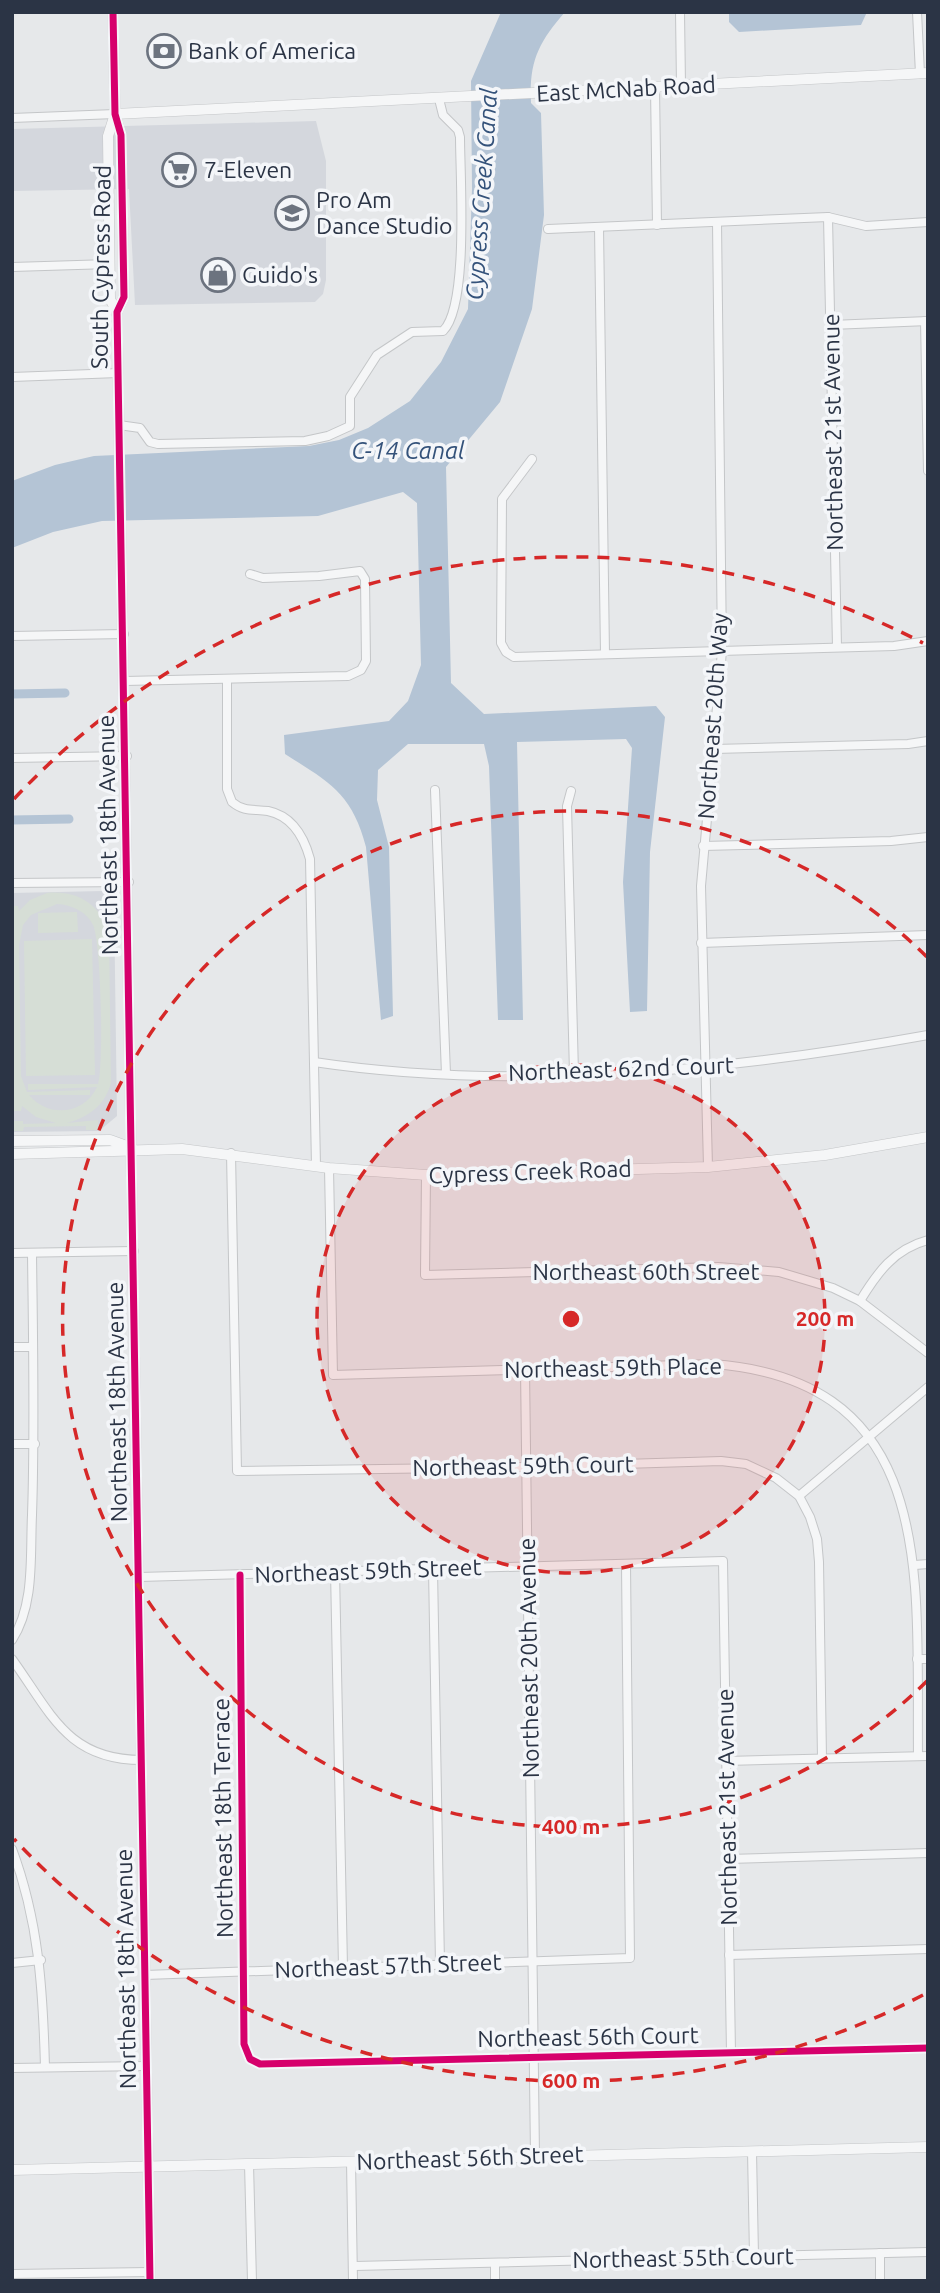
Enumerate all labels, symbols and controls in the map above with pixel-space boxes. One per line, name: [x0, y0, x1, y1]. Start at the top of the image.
bank icon: Bank of America: [145, 32, 183, 70]
place label: Bank of America: [188, 38, 356, 63]
street label: East McNab Road: [536, 71, 716, 106]
water label: Cypress Creek Canal: [461, 87, 502, 301]
supermarket icon: 7-Eleven: [160, 151, 198, 189]
place label: 7-Eleven: [204, 157, 292, 182]
street label: South Cypress Road: [86, 165, 115, 369]
place label: Pro Am Dance Studio: [316, 187, 453, 238]
school or university icon: Pro Am Dance Studio: [273, 194, 311, 232]
shop icon: Guido's: [199, 256, 237, 294]
place label: Guido's: [242, 262, 318, 287]
street label: Northeast 21st Avenue: [818, 313, 847, 551]
water label: C-14 Canal: [351, 437, 465, 464]
street label: Northeast 20th Way: [693, 612, 732, 820]
street label: Northeast 18th Avenue: [93, 715, 122, 955]
street label: Northeast 62nd Court: [508, 1052, 734, 1085]
street label: Cypress Creek Road: [428, 1155, 632, 1188]
street label: Northeast 60th Street: [532, 1259, 760, 1284]
street label: Northeast 18th Avenue: [102, 1282, 131, 1522]
text: 200 m: [796, 1306, 854, 1330]
centre of rings: [559, 1307, 583, 1331]
street label: Northeast 59th Place: [504, 1353, 722, 1382]
street label: Northeast 59th Court: [412, 1451, 634, 1480]
street label: Northeast 20th Avenue: [514, 1538, 543, 1778]
street label: Northeast 59th Street: [254, 1554, 482, 1587]
street label: Northeast 21st Avenue: [712, 1688, 741, 1926]
street label: Northeast 18th Terrace: [208, 1698, 237, 1938]
text: 400 m: [542, 1814, 600, 1838]
street label: Northeast 18th Avenue: [111, 1849, 140, 2089]
street label: Northeast 57th Street: [274, 1949, 502, 1982]
street label: Northeast 56th Court: [477, 2022, 699, 2051]
text: 600 m: [542, 2068, 600, 2092]
street label: Northeast 56th Street: [356, 2141, 584, 2174]
street label: Northeast 55th Court: [572, 2243, 794, 2272]

